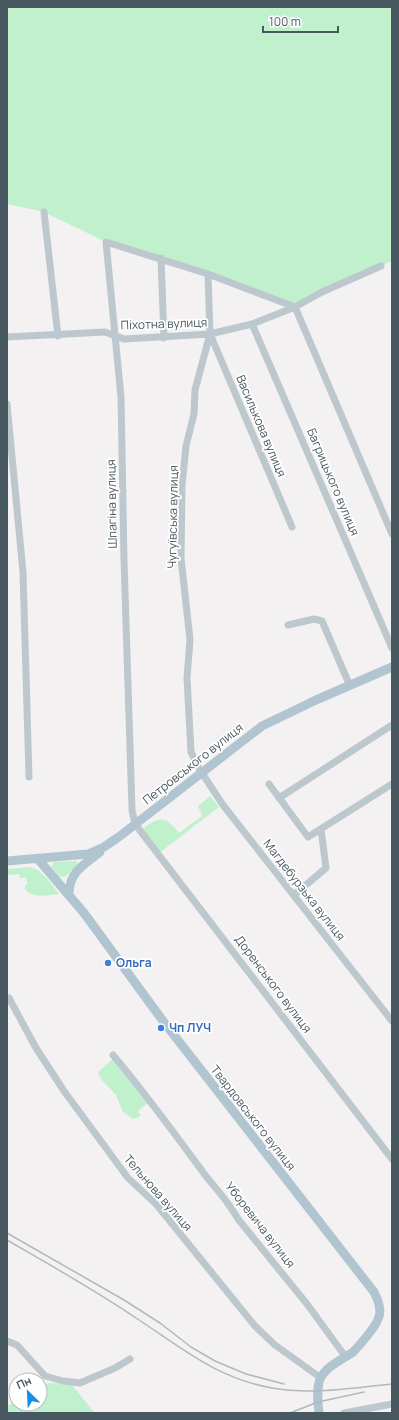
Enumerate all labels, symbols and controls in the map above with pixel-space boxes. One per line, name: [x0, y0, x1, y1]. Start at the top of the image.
scale bar: [263, 8, 338, 34]
text: 100 m: [269, 13, 301, 30]
street label: Піхотна вулиця: [120, 313, 208, 334]
street label: Василькова вулиця: [232, 372, 291, 480]
street label: Багрицького вулиця: [303, 425, 364, 538]
street label: Шпагіна вулиця: [102, 459, 121, 549]
street label: Чугуївська вулиця: [163, 465, 182, 569]
street label: Петровського вулиця: [139, 719, 246, 808]
street label: Магдебурзька вулиця: [259, 836, 349, 944]
street label: Доренського вулиця: [231, 931, 316, 1036]
place label: Ольга: [116, 954, 152, 971]
marker: Ольга: [103, 958, 113, 968]
place label: Чп ЛУЧ: [169, 1019, 211, 1036]
marker: Чп ЛУЧ: [156, 1023, 166, 1033]
street label: Твардовського вулиця: [207, 1062, 300, 1174]
street label: Тельнова вулиця: [120, 1151, 196, 1235]
street label: Уборевича вулиця: [221, 1178, 299, 1271]
north arrow: [8, 1372, 48, 1412]
text: Пн: [14, 1372, 34, 1392]

